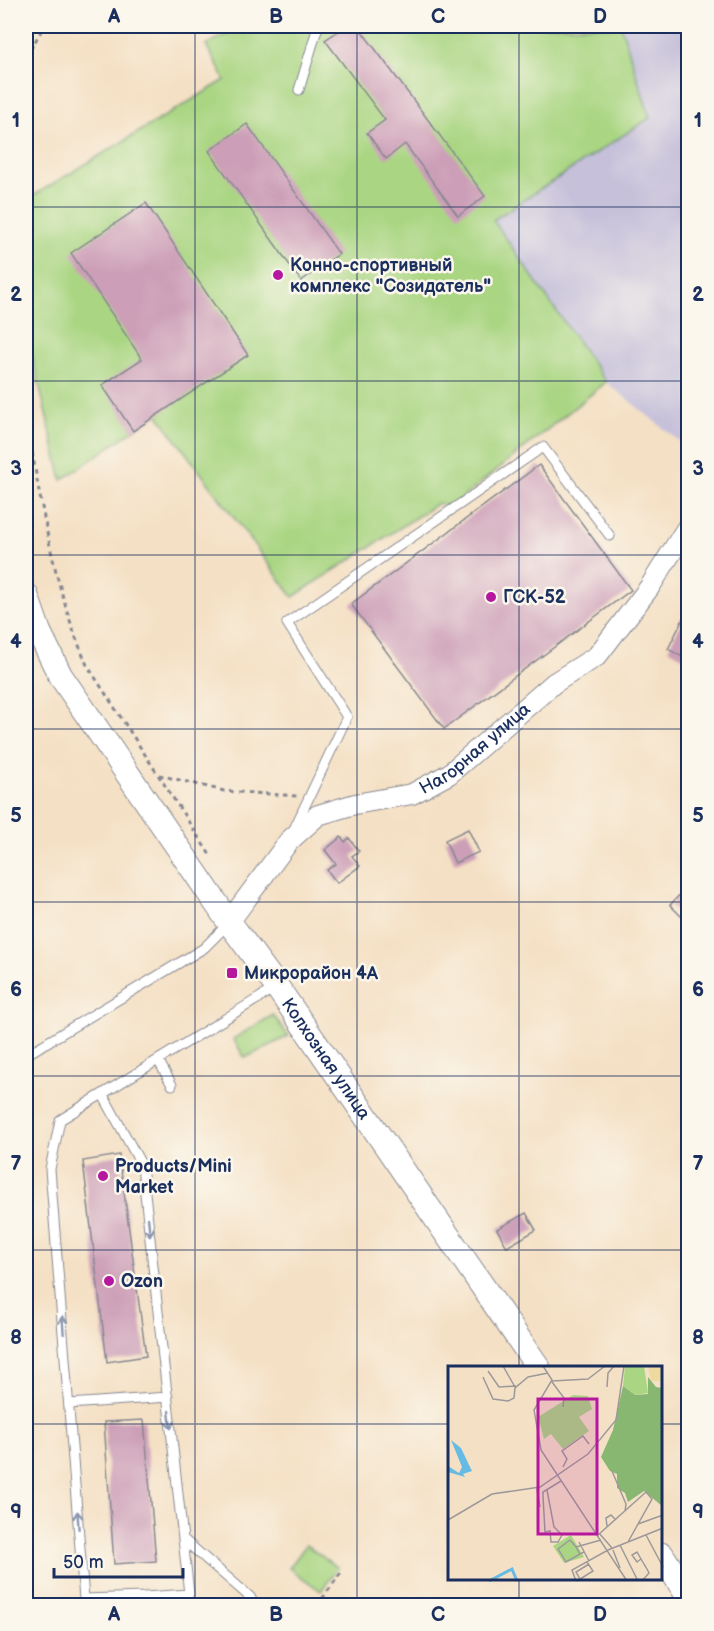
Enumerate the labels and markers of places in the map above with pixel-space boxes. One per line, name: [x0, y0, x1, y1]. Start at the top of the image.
place label: Конно-спортивный комплекс "Созидатель": [290, 255, 491, 297]
marker: Конно-спортивный комплекс "Созидатель": [271, 268, 285, 282]
place label: ГСК-52: [503, 587, 566, 608]
marker: ГСК-52: [484, 590, 498, 604]
place label: Микрорайон 4А: [244, 963, 379, 984]
marker: Микрорайон 4А: [225, 966, 239, 980]
place label: Products/Mini Market: [115, 1156, 232, 1198]
marker: Products/Mini Market: [96, 1169, 110, 1183]
place label: Ozon: [121, 1271, 163, 1292]
marker: Ozon: [102, 1274, 116, 1288]

